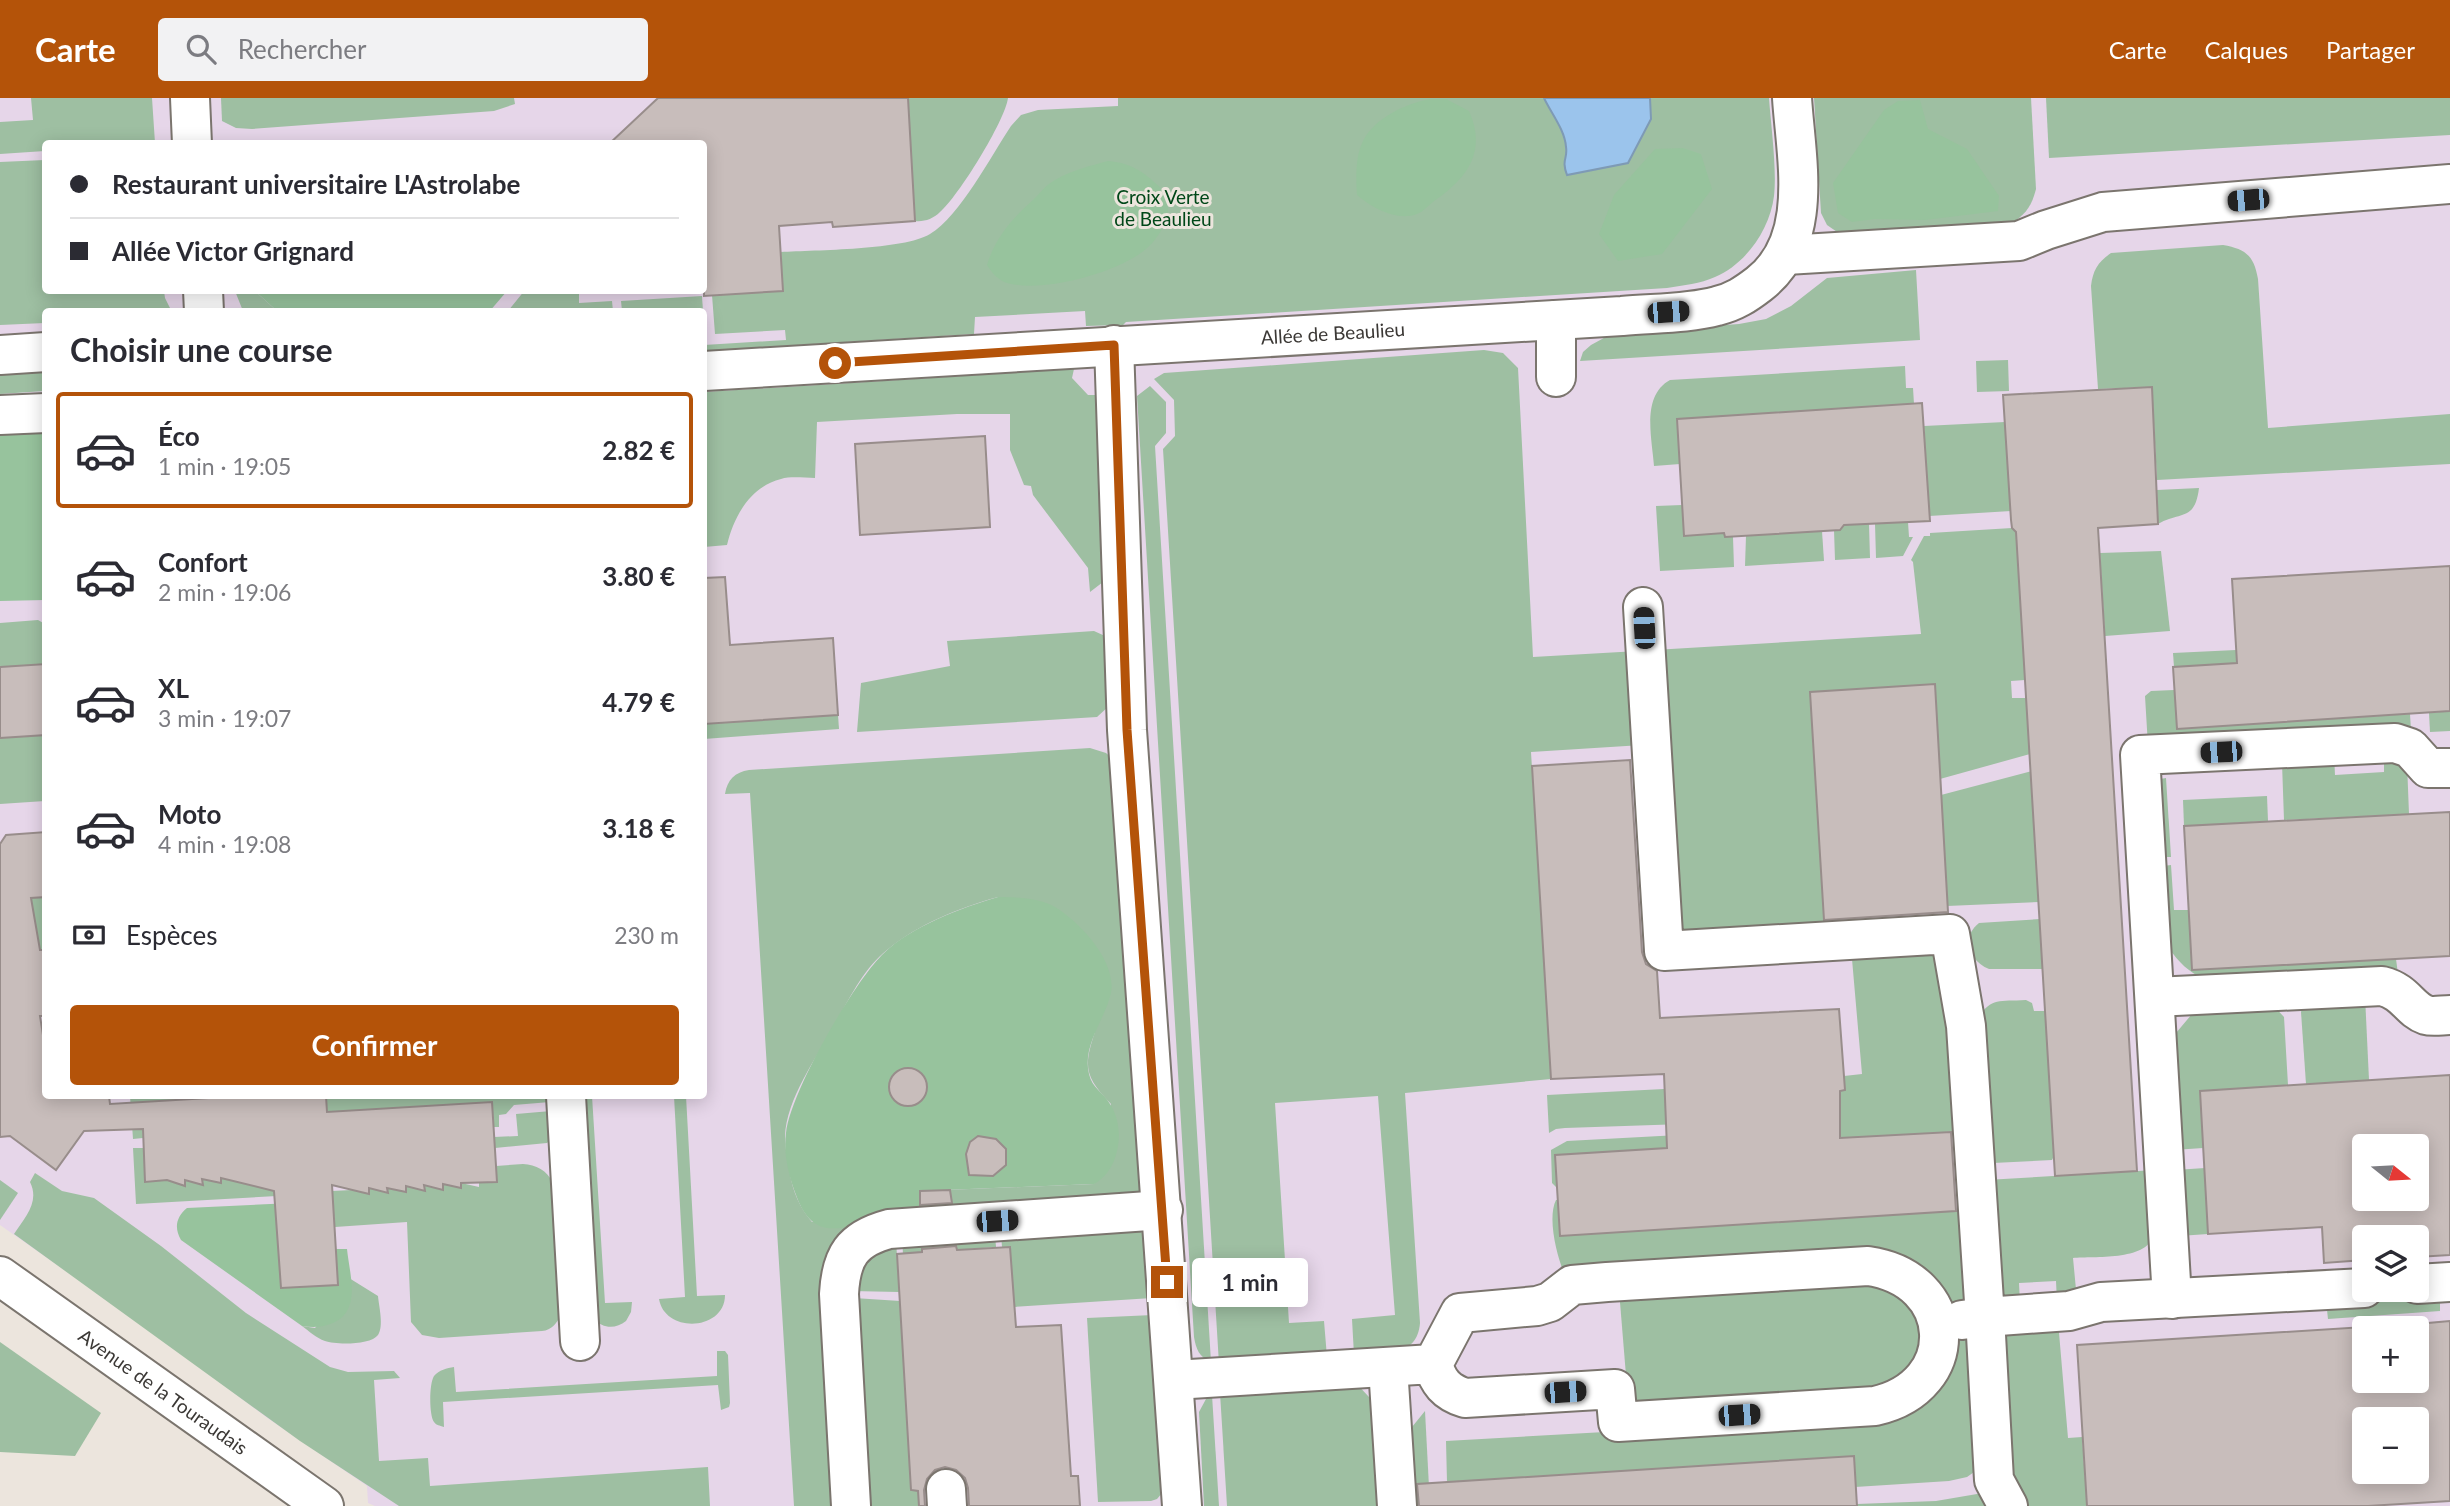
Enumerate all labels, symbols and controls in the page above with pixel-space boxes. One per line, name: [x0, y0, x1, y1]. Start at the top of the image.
search box: [158, 18, 648, 81]
text: Carte: [35, 29, 116, 69]
icon: search: [182, 30, 220, 68]
text: Rechercher: [238, 33, 367, 65]
text: Carte: [2109, 35, 2167, 64]
text: Calques: [2205, 35, 2288, 64]
text: Partager: [2326, 35, 2415, 64]
text: Restaurant universitaire L'Astrolabe: [112, 168, 520, 200]
park label: Croix Verte de Beaulieu: [1114, 185, 1212, 230]
car: [2227, 188, 2270, 212]
text: Allée Victor Grignard: [112, 235, 354, 267]
car: [1647, 300, 1690, 324]
street label: Allée de Beaulieu: [1260, 317, 1406, 349]
text: Choisir une course: [70, 330, 333, 369]
route start: [819, 347, 851, 379]
icon: car: [74, 419, 137, 482]
text: Éco: [158, 420, 200, 452]
text: 2.82 €: [602, 434, 675, 466]
text: 1 min · 19:05: [158, 452, 291, 480]
icon: car: [74, 545, 137, 608]
text: Confort: [158, 546, 248, 578]
text: 3.80 €: [602, 560, 675, 592]
text: 2 min · 19:06: [158, 578, 291, 606]
car: [1633, 606, 1656, 650]
icon: car: [74, 671, 137, 734]
text: XL: [158, 672, 189, 704]
text: 4.79 €: [602, 686, 675, 718]
text: 3 min · 19:07: [158, 704, 291, 732]
car: [2200, 740, 2243, 764]
icon: car: [74, 797, 137, 860]
text: Moto: [158, 798, 221, 830]
text: 3.18 €: [602, 812, 675, 844]
text: 4 min · 19:08: [158, 830, 291, 858]
icon: cash: [70, 916, 108, 954]
text: Espèces: [126, 919, 218, 951]
text: 230 m: [614, 921, 679, 949]
button: Confirmer: [70, 1005, 679, 1085]
north arrow: [2352, 1134, 2429, 1211]
map controls: [2352, 1134, 2429, 1484]
car: [976, 1209, 1019, 1233]
button: layers: [2352, 1225, 2429, 1302]
callout: 1 min: [1192, 1258, 1307, 1306]
route end: [1151, 1266, 1183, 1298]
text: 1 min: [1221, 1268, 1279, 1296]
button: +: [2352, 1316, 2429, 1393]
street label: Avenue de la Touraudais: [75, 1324, 252, 1459]
car: [1544, 1380, 1587, 1404]
car: [1718, 1403, 1761, 1427]
button: −: [2352, 1407, 2429, 1484]

